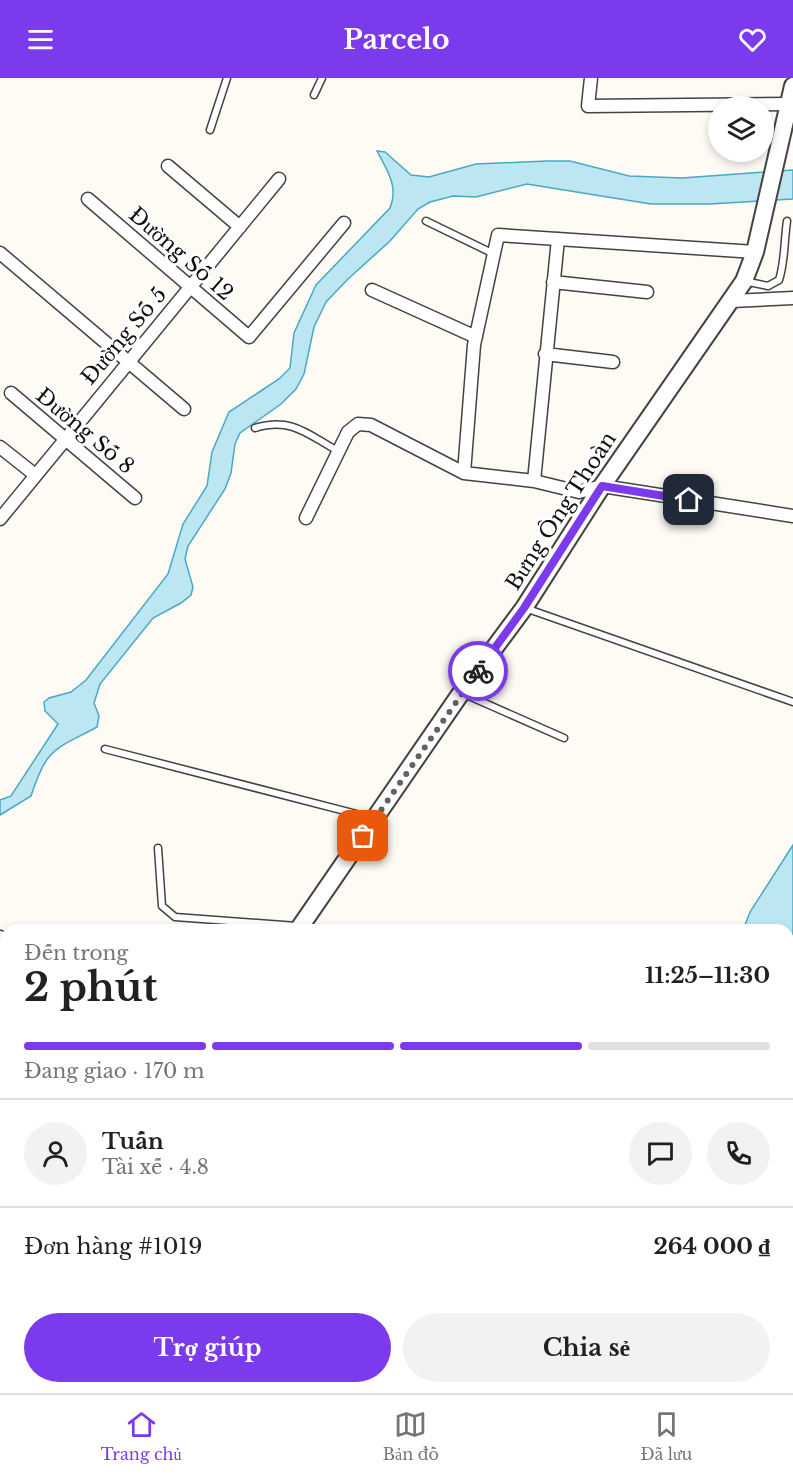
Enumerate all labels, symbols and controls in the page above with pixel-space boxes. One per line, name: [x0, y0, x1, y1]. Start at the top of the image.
icon: menu: [24, 23, 57, 56]
text: Parcelo: [343, 23, 450, 56]
icon: heart: [736, 23, 769, 56]
map controls: [708, 96, 774, 162]
button: layers: [708, 96, 774, 162]
street label: Đường Số 12: [124, 202, 238, 306]
street label: Đường Số 5: [76, 282, 172, 390]
street label: Đường Số 8: [31, 383, 139, 479]
street label: Bưng Ông Thoàn: [500, 427, 622, 595]
pin: [663, 474, 714, 525]
icon: home: [672, 483, 705, 516]
courier: [448, 641, 508, 701]
icon: bike: [462, 655, 495, 688]
pin: [337, 810, 388, 861]
icon: bag: [346, 819, 379, 852]
text: Đến trong: [24, 941, 128, 965]
text: 11:25–11:30: [645, 962, 770, 989]
text: 2 phút: [24, 963, 157, 1012]
text: Đang giao · 170 m: [24, 1059, 204, 1083]
button: person: [24, 1122, 87, 1185]
button: chat: [629, 1122, 692, 1185]
button: phone: [707, 1122, 770, 1185]
text: Tuấn: [102, 1128, 164, 1155]
text: Tài xế · 4.8: [102, 1155, 209, 1179]
text: Đơn hàng #1019: [24, 1233, 202, 1260]
text: 264 000 ₫: [653, 1233, 770, 1260]
button: Trợ giúp: [24, 1313, 391, 1382]
button: Chia sẻ: [403, 1313, 770, 1382]
tab: Trang chủ: [101, 1408, 181, 1464]
tab: Bản đồ: [383, 1408, 439, 1464]
tab: Đã lưu: [640, 1408, 692, 1464]

